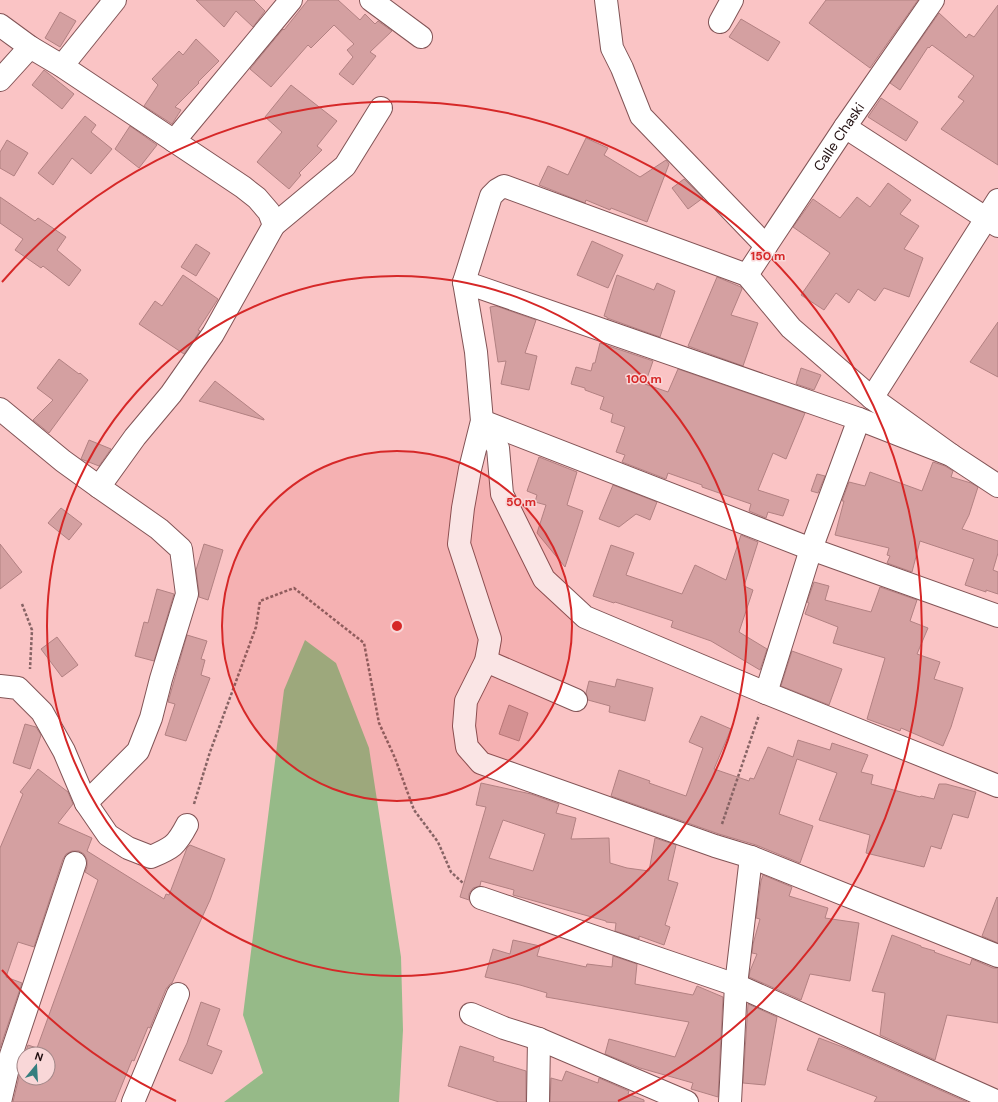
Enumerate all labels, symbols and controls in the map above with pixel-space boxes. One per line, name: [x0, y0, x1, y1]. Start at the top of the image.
street label: Calle Chaski: [809, 99, 868, 174]
text: 150 m: [751, 248, 785, 264]
text: 100 m: [626, 371, 662, 387]
text: 50 m: [506, 494, 536, 510]
centre of rings: [390, 619, 404, 633]
north arrow: [16, 1046, 56, 1086]
text: N: [33, 1049, 45, 1064]

